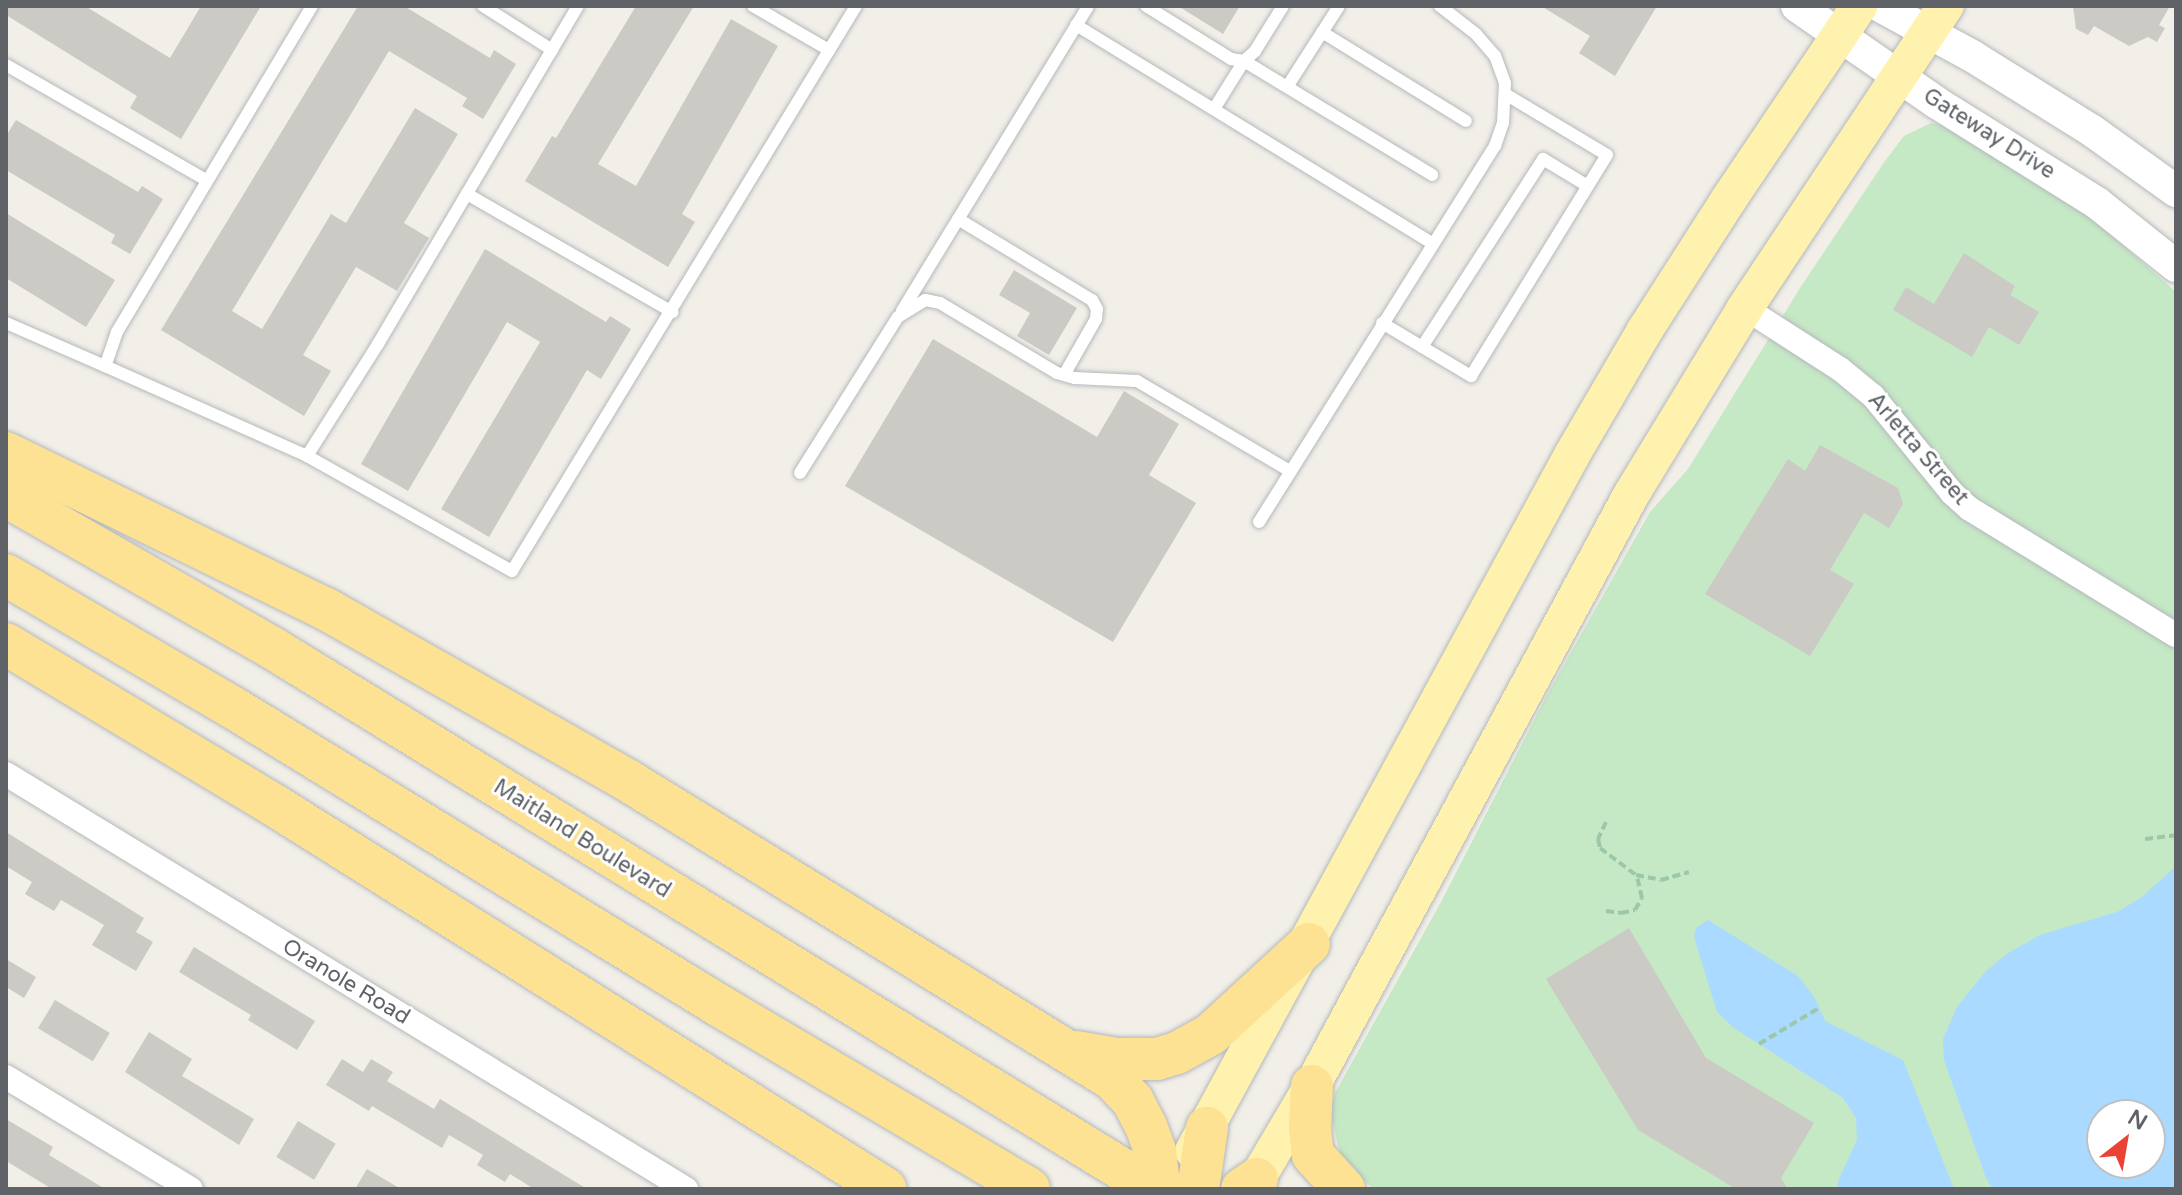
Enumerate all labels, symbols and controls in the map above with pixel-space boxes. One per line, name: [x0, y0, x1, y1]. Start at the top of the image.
street label: Gateway Drive: [1918, 83, 2060, 185]
street label: Arletta Street: [1862, 387, 1974, 511]
street label: Maitland Boulevard: [489, 774, 675, 904]
street label: Oranole Road: [277, 934, 415, 1030]
north arrow: [2086, 1099, 2166, 1179]
text: N: [2123, 1104, 2152, 1136]

